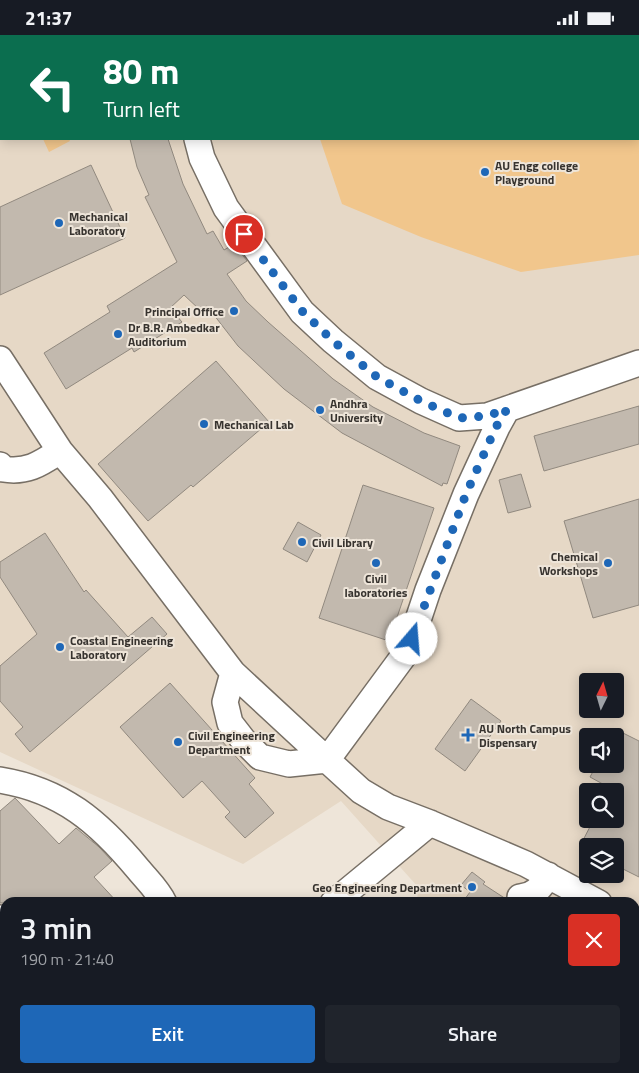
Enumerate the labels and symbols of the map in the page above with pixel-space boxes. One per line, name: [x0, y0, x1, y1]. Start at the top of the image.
place label: AU Engg college Playground: [495, 156, 578, 189]
marker: AU Engg college Playground: [479, 166, 491, 178]
place label: Mechanical Laboratory: [69, 207, 128, 240]
pin: [223, 213, 265, 255]
marker: Mechanical Laboratory: [53, 217, 65, 229]
place label: Principal Office: [145, 302, 224, 321]
marker: Principal Office: [228, 305, 240, 317]
place label: Dr B.R. Ambedkar Auditorium: [128, 318, 220, 351]
marker: Dr B.R. Ambedkar Auditorium: [112, 328, 124, 340]
place label: Andhra University: [330, 394, 383, 427]
marker: Andhra University: [314, 404, 326, 416]
place label: Mechanical Lab: [214, 415, 294, 434]
marker: Mechanical Lab: [198, 418, 210, 430]
place label: Civil Library: [312, 533, 373, 552]
marker: Civil Library: [296, 536, 308, 548]
place label: Chemical Workshops: [539, 547, 598, 580]
marker: Civil laboratories: [370, 557, 382, 569]
marker: Chemical Workshops: [602, 557, 614, 569]
place label: Civil laboratories: [345, 569, 408, 602]
position arrow: [385, 612, 437, 664]
place label: Coastal Engineering Laboratory: [70, 631, 174, 664]
marker: Coastal Engineering Laboratory: [54, 641, 66, 653]
north arrow: [579, 673, 624, 717]
place label: AU North Campus Dispensary: [479, 719, 571, 752]
place label: Civil Engineering Department: [188, 726, 275, 759]
marker: AU North Campus Dispensary: [461, 728, 475, 742]
marker: Civil Engineering Department: [172, 736, 184, 748]
place label: Geo Engineering Department: [312, 878, 463, 897]
marker: Geo Engineering Department: [466, 881, 478, 893]

